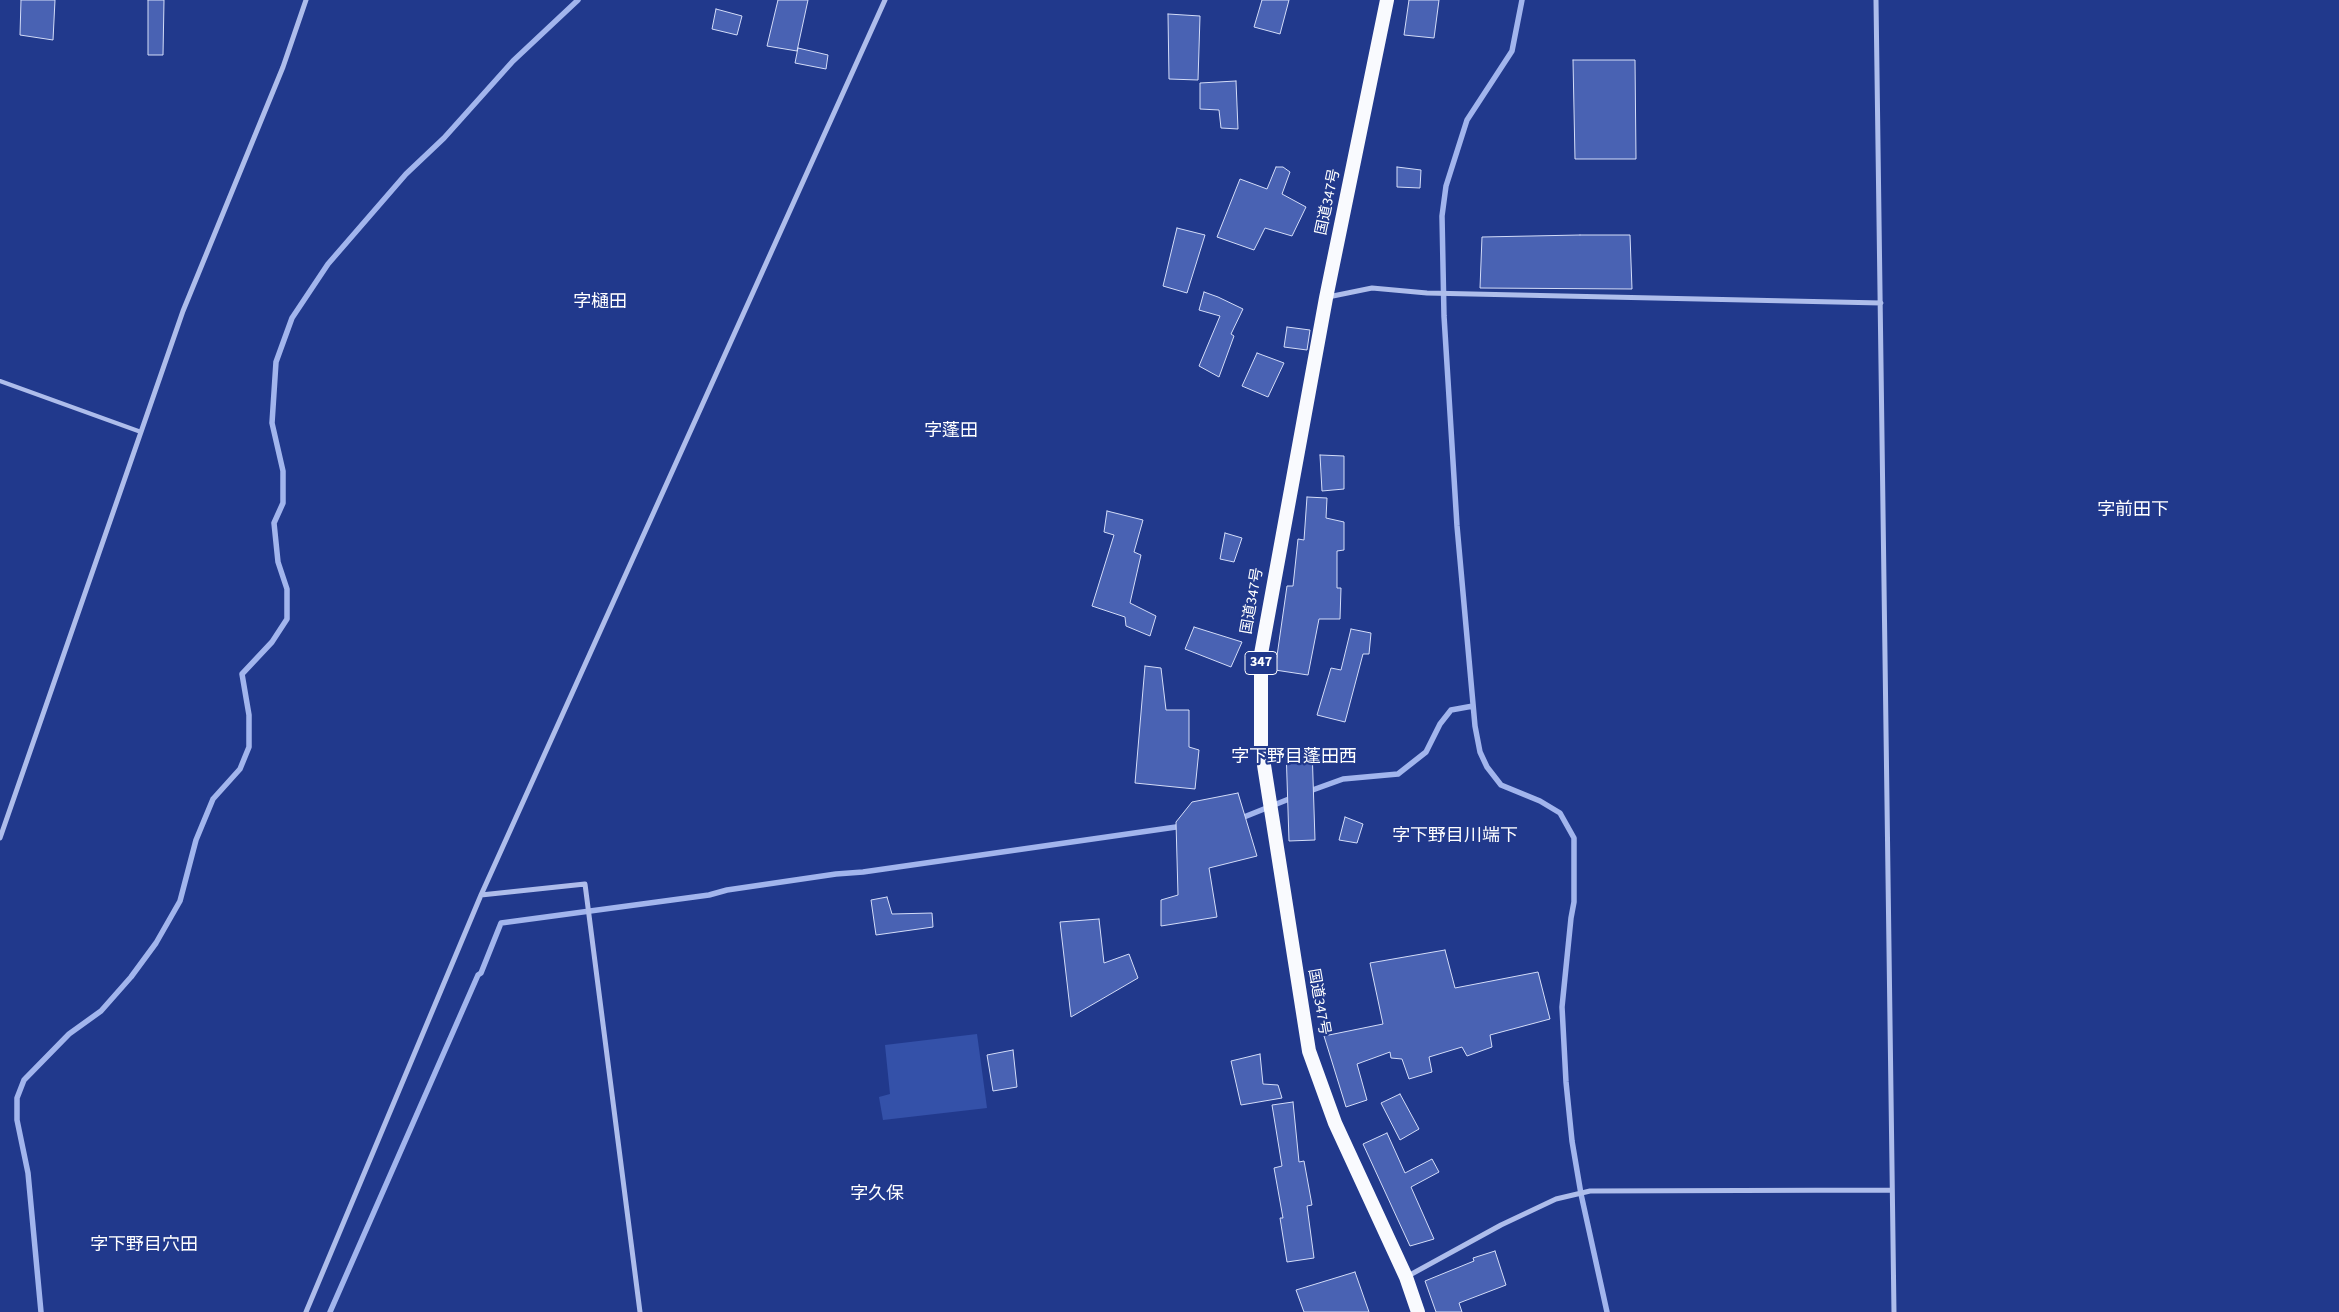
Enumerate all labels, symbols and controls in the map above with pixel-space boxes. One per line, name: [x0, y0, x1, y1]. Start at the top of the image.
street label: 国道347号: [1313, 167, 1345, 237]
district label: 字樋田: [573, 292, 627, 314]
district label: 字蓬田: [924, 421, 978, 443]
district label: 字前田下: [2097, 500, 2169, 522]
street label: 国道347号: [1238, 566, 1268, 636]
road number: 347: [1245, 651, 1277, 674]
district label: 字下野目蓬田西: [1231, 747, 1357, 769]
district label: 字下野目川端下: [1392, 826, 1518, 848]
street label: 国道347号: [1303, 967, 1333, 1037]
district label: 字久保: [850, 1184, 904, 1206]
district label: 字下野目穴田: [90, 1235, 198, 1257]

